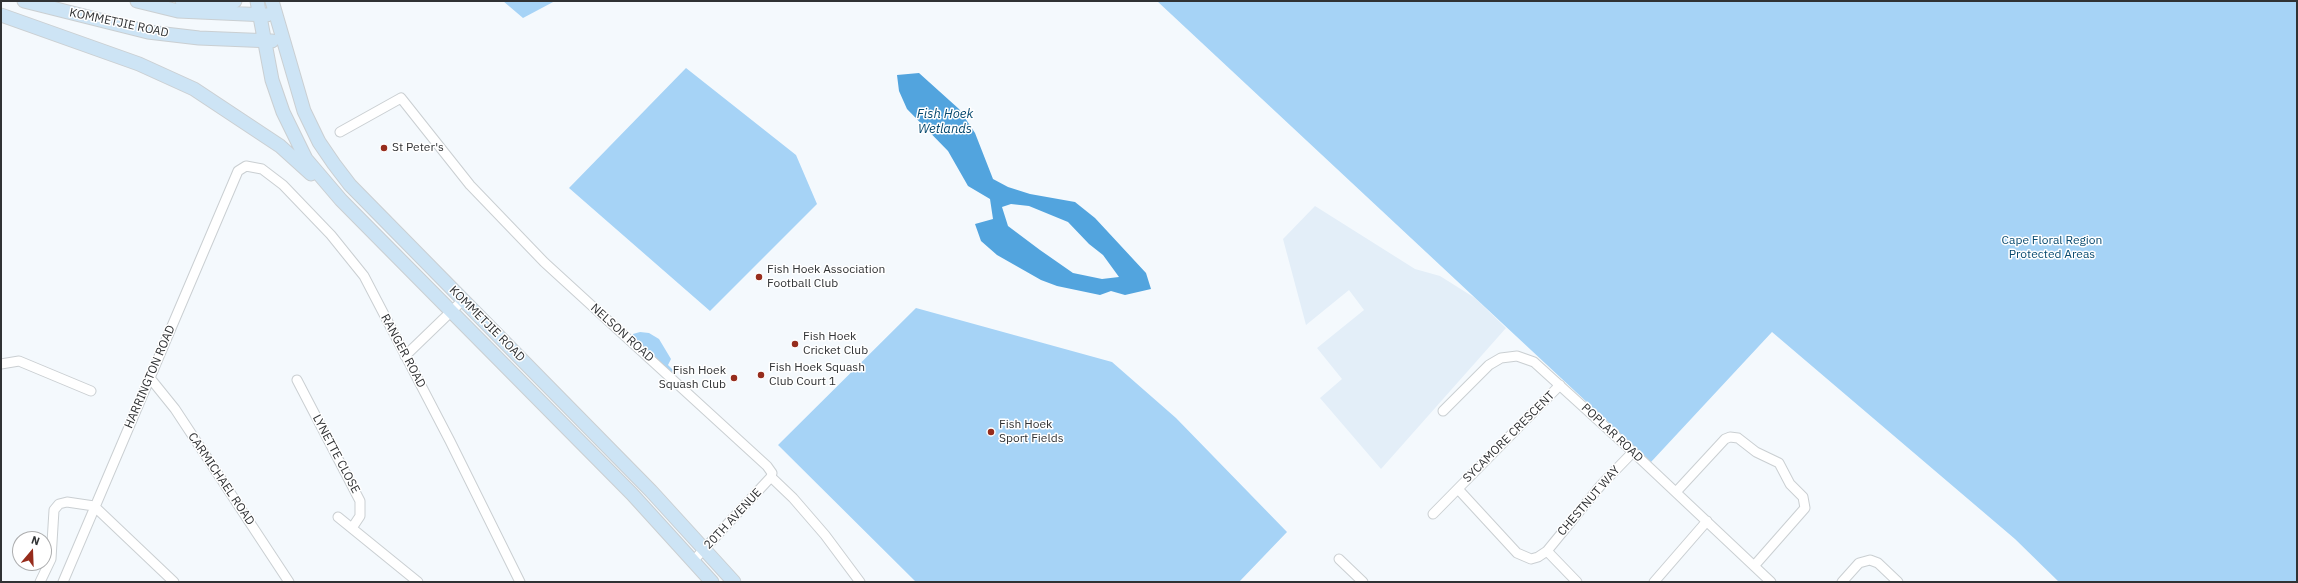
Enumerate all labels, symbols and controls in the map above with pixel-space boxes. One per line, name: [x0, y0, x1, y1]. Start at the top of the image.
street label: KOMMETJIE ROAD: [68, 5, 170, 41]
water label: Fish Hoek Wetlands: [917, 106, 973, 137]
place label: St Peter's: [392, 141, 444, 155]
marker: St Peter's: [379, 143, 389, 153]
park label: Cape Floral Region Protected Areas: [2002, 234, 2102, 262]
place label: Fish Hoek Association Football Club: [767, 263, 885, 291]
marker: Fish Hoek Association Football Club: [754, 272, 764, 282]
street label: KOMMETJIE ROAD: [446, 283, 528, 365]
street label: NELSON ROAD: [587, 301, 657, 365]
street label: RANGER ROAD: [378, 312, 428, 390]
street label: HARRINGTON ROAD: [122, 323, 178, 431]
place label: Fish Hoek Cricket Club: [803, 330, 868, 358]
marker: Fish Hoek Cricket Club: [790, 339, 800, 349]
place label: Fish Hoek Squash Club Court 1: [769, 361, 865, 389]
place label: Fish Hoek Squash Club: [659, 364, 726, 392]
marker: Fish Hoek Squash Club Court 1: [756, 370, 766, 380]
marker: Fish Hoek Squash Club: [729, 373, 739, 383]
street label: SYCAMORE CRESCENT: [1460, 388, 1558, 486]
street label: POPLAR ROAD: [1578, 401, 1646, 465]
street label: LYNETTE CLOSE: [309, 412, 363, 496]
place label: Fish Hoek Sport Fields: [999, 418, 1064, 446]
marker: Fish Hoek Sport Fields: [986, 427, 996, 437]
street label: CARMICHAEL ROAD: [185, 430, 257, 528]
street label: CHESTNUT WAY: [1555, 463, 1623, 539]
street label: 20TH AVENUE: [701, 486, 765, 552]
north arrow: [12, 531, 52, 571]
text: N: [30, 533, 42, 549]

